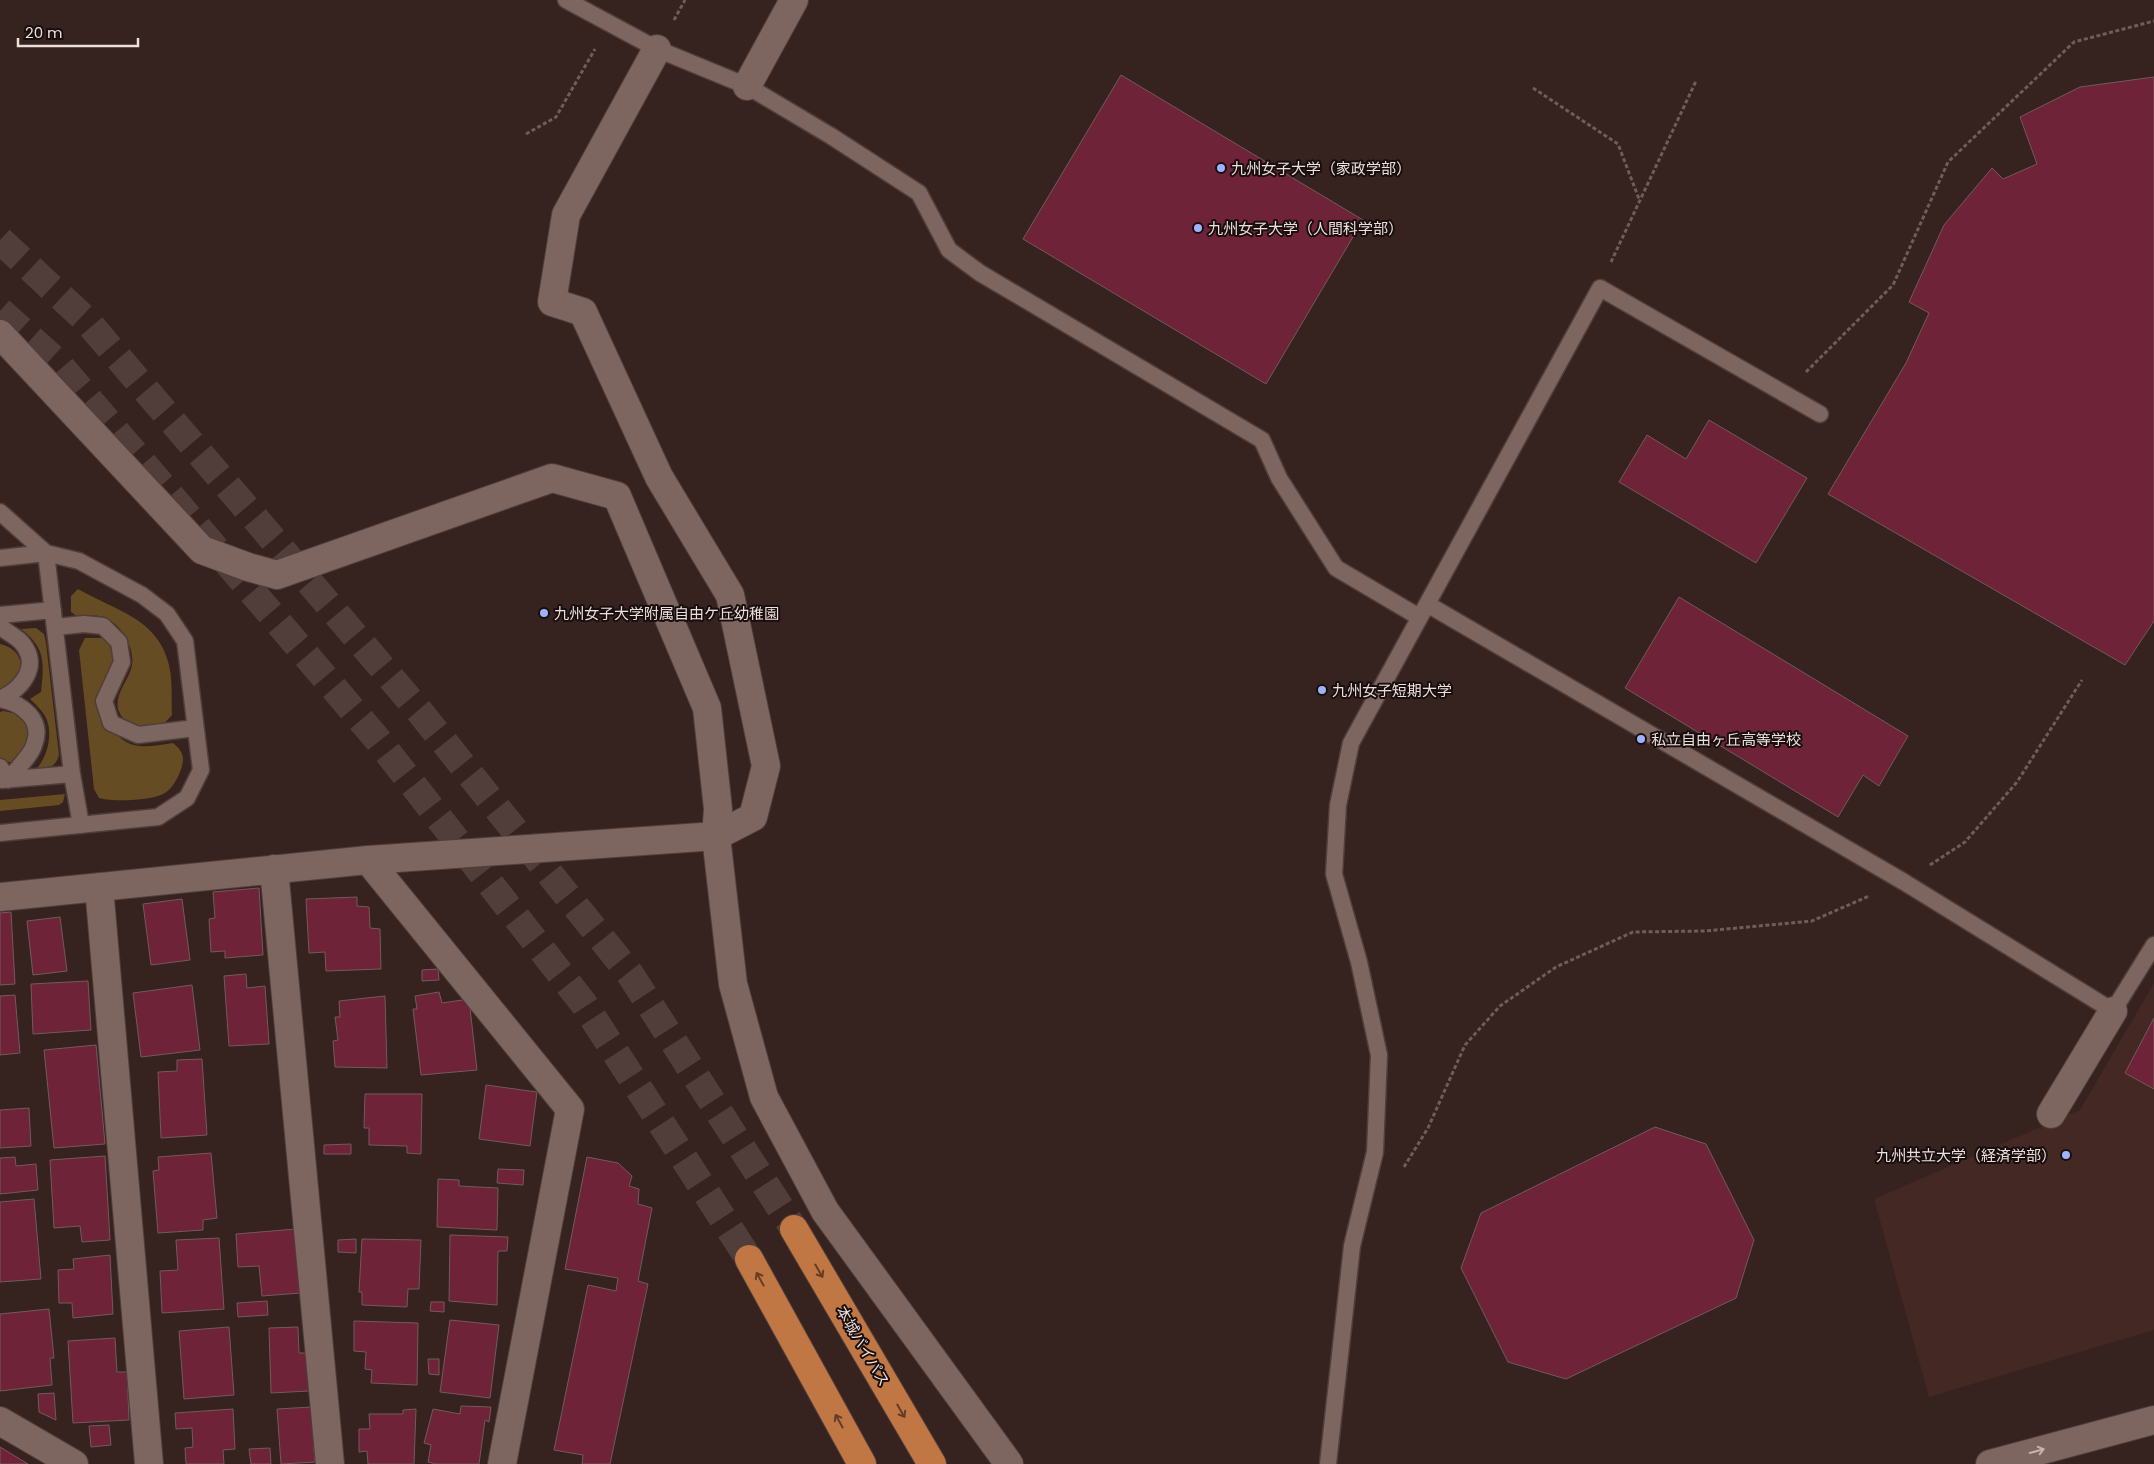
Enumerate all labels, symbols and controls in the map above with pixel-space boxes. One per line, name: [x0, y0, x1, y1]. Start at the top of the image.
scale bar: [18, 15, 138, 47]
text: 20 m: [25, 22, 63, 43]
place label: 九州女子大学（家政学部）: [1231, 158, 1411, 179]
marker: 九州女子大学（家政学部）: [1215, 162, 1227, 174]
place label: 九州女子大学（人間科学部）: [1208, 218, 1403, 239]
marker: 九州女子大学（人間科学部）: [1192, 222, 1204, 234]
place label: 九州女子大学附属自由ケ丘幼稚園: [554, 603, 779, 624]
marker: 九州女子大学附属自由ケ丘幼稚園: [538, 607, 550, 619]
place label: 九州女子短期大学: [1332, 680, 1452, 701]
marker: 九州女子短期大学: [1316, 684, 1328, 696]
place label: 私立自由ヶ丘高等学校: [1651, 729, 1801, 750]
marker: 私立自由ヶ丘高等学校: [1635, 733, 1647, 745]
place label: 九州共立大学（経済学部）: [1876, 1145, 2056, 1166]
marker: 九州共立大学（経済学部）: [2060, 1149, 2072, 1161]
one-way arrow: [814, 1263, 824, 1278]
one-way arrow: [755, 1272, 765, 1287]
street label: 本城バイパス: [831, 1302, 895, 1390]
one-way arrow: [897, 1403, 907, 1418]
one-way arrow: [833, 1415, 843, 1429]
one-way arrow: [2028, 1446, 2044, 1456]

